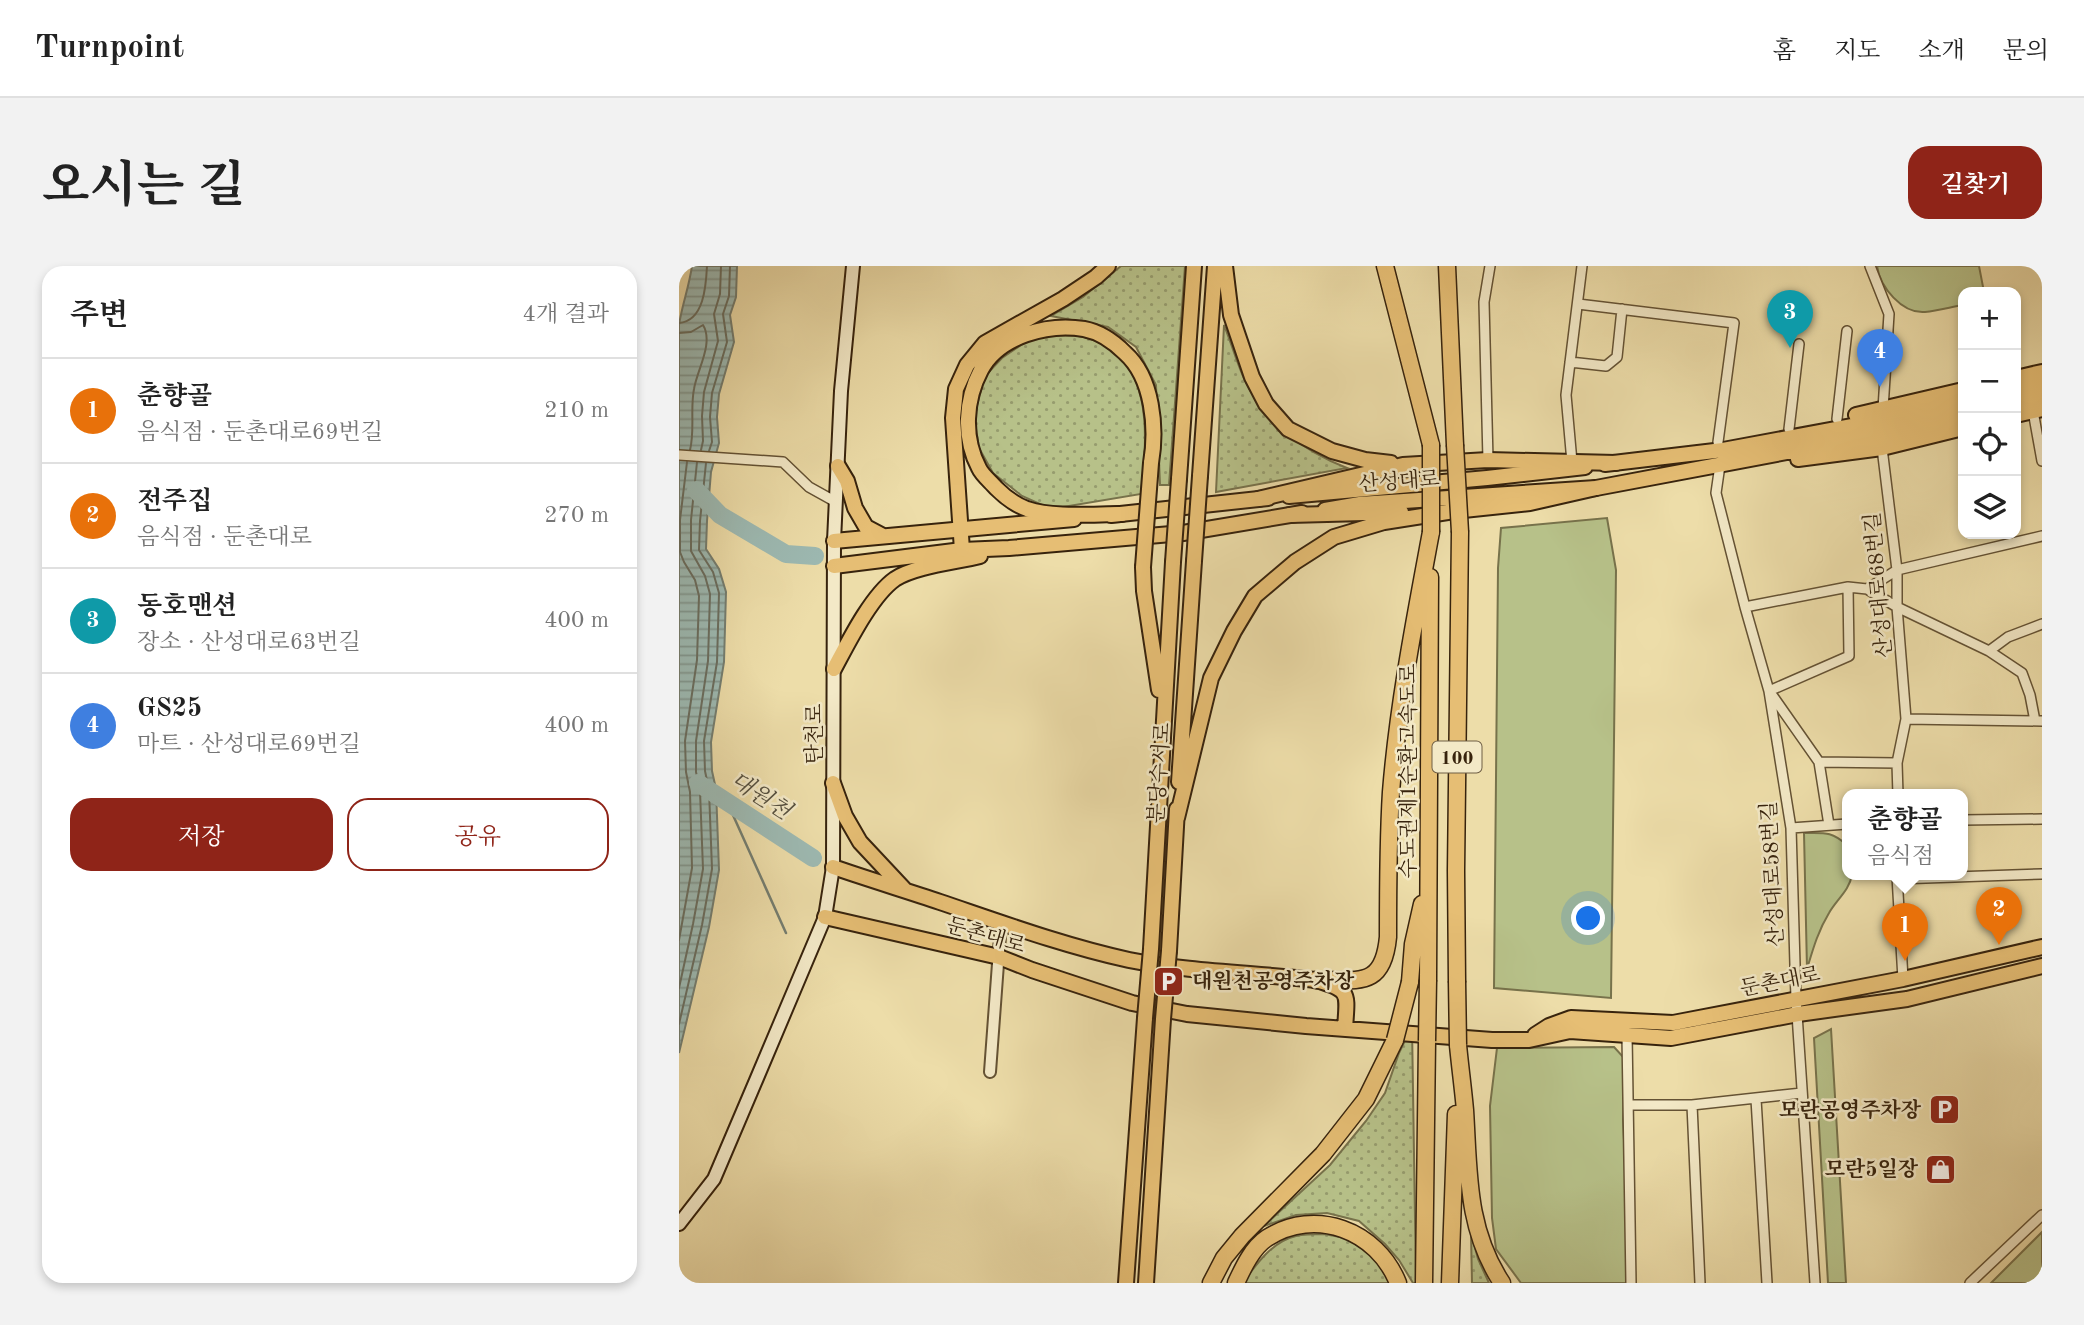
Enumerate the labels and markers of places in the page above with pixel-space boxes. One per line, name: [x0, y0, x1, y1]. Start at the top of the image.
pin: 3: [1767, 290, 1813, 348]
pin: 4: [1857, 329, 1903, 387]
pin: 2: [1976, 887, 2022, 945]
pin: 1: [1882, 903, 1928, 961]
parking icon: 대원천공영주차장: [1152, 964, 1186, 998]
place label: 대원천공영주차장: [1192, 969, 1355, 993]
parking icon: 모란공영주차장: [1927, 1093, 1961, 1127]
place label: 모란공영주차장: [1779, 1098, 1922, 1122]
shop icon: 모란5일장: [1924, 1152, 1958, 1186]
place label: 모란5일장: [1825, 1157, 1919, 1181]

